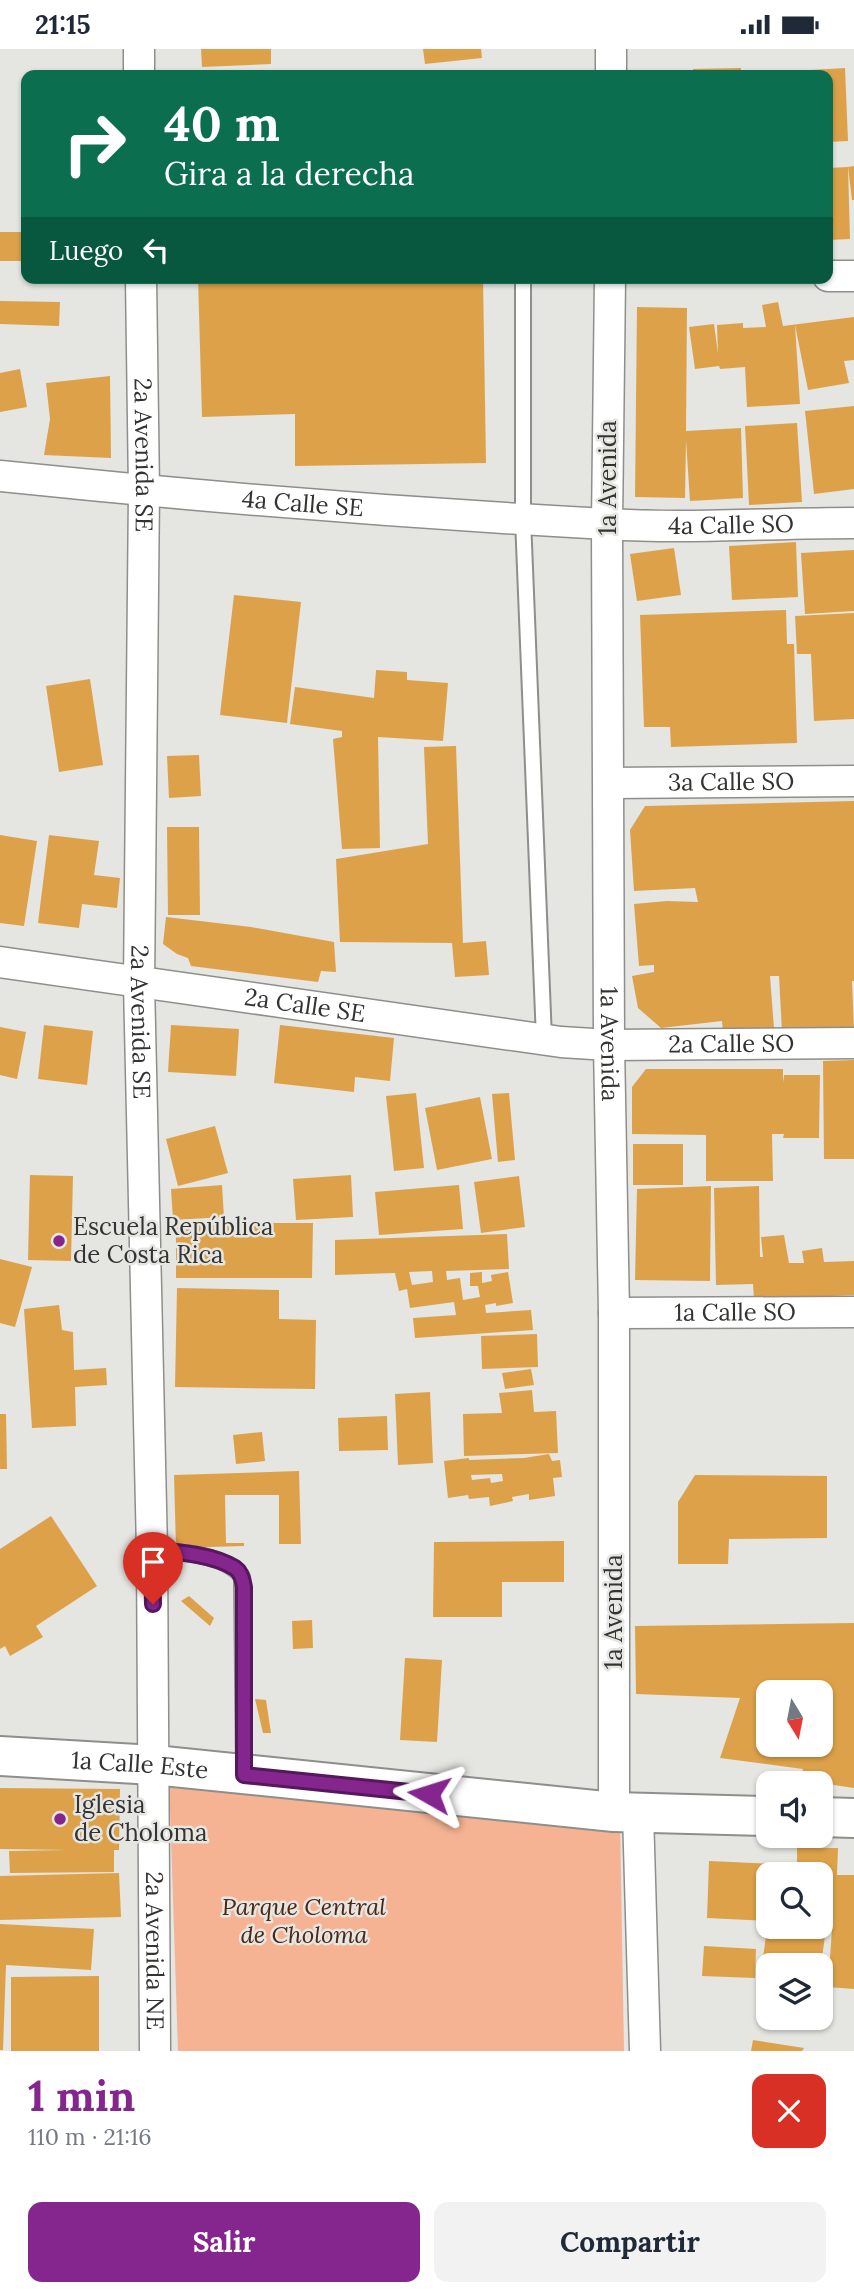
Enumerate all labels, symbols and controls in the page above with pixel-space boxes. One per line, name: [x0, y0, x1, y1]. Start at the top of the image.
text: 21:15: [35, 8, 91, 41]
text: 40 m: [164, 92, 280, 154]
icon: right: [49, 98, 140, 189]
text: Gira a la derecha: [164, 153, 414, 194]
icon: left: [137, 231, 175, 269]
text: Luego: [49, 234, 123, 267]
street label: 2a Avenida SE: [127, 378, 160, 532]
street label: 1a Avenida: [592, 420, 623, 536]
street label: 4a Calle SE: [241, 483, 365, 523]
street label: 4a Calle SO: [668, 508, 794, 541]
street label: 3a Calle SO: [668, 765, 794, 798]
street label: 2a Avenida SE: [124, 945, 158, 1099]
street label: 2a Calle SE: [243, 981, 367, 1029]
street label: 1a Avenida: [594, 986, 626, 1102]
street label: 2a Calle SO: [668, 1027, 794, 1060]
place label: Escuela República de Costa Rica: [73, 1211, 273, 1270]
marker: Escuela República de Costa Rica: [51, 1233, 67, 1249]
street label: 1a Calle SO: [674, 1296, 796, 1328]
pin: [123, 1532, 183, 1604]
icon: arrive: [134, 1543, 172, 1581]
street label: 1a Avenida: [598, 1554, 629, 1670]
north arrow: [756, 1680, 833, 1757]
map controls: [756, 1680, 833, 2030]
street label: 1a Calle Este: [70, 1744, 210, 1785]
position arrow: [392, 1757, 466, 1831]
button: sound: [756, 1771, 833, 1848]
place label: Iglesia de Choloma: [74, 1789, 207, 1848]
marker: Iglesia de Choloma: [52, 1811, 68, 1827]
button: search: [756, 1862, 833, 1939]
street label: 2a Avenida NE: [139, 1871, 171, 2030]
park label: Parque Central de Choloma: [222, 1891, 386, 1950]
button: layers: [756, 1953, 833, 2030]
text: 1 min: [28, 2069, 135, 2123]
button: close: [752, 2074, 826, 2148]
text: 110 m · 21:16: [28, 2122, 152, 2151]
button: Salir: [28, 2202, 420, 2282]
button: Compartir: [434, 2202, 826, 2282]

